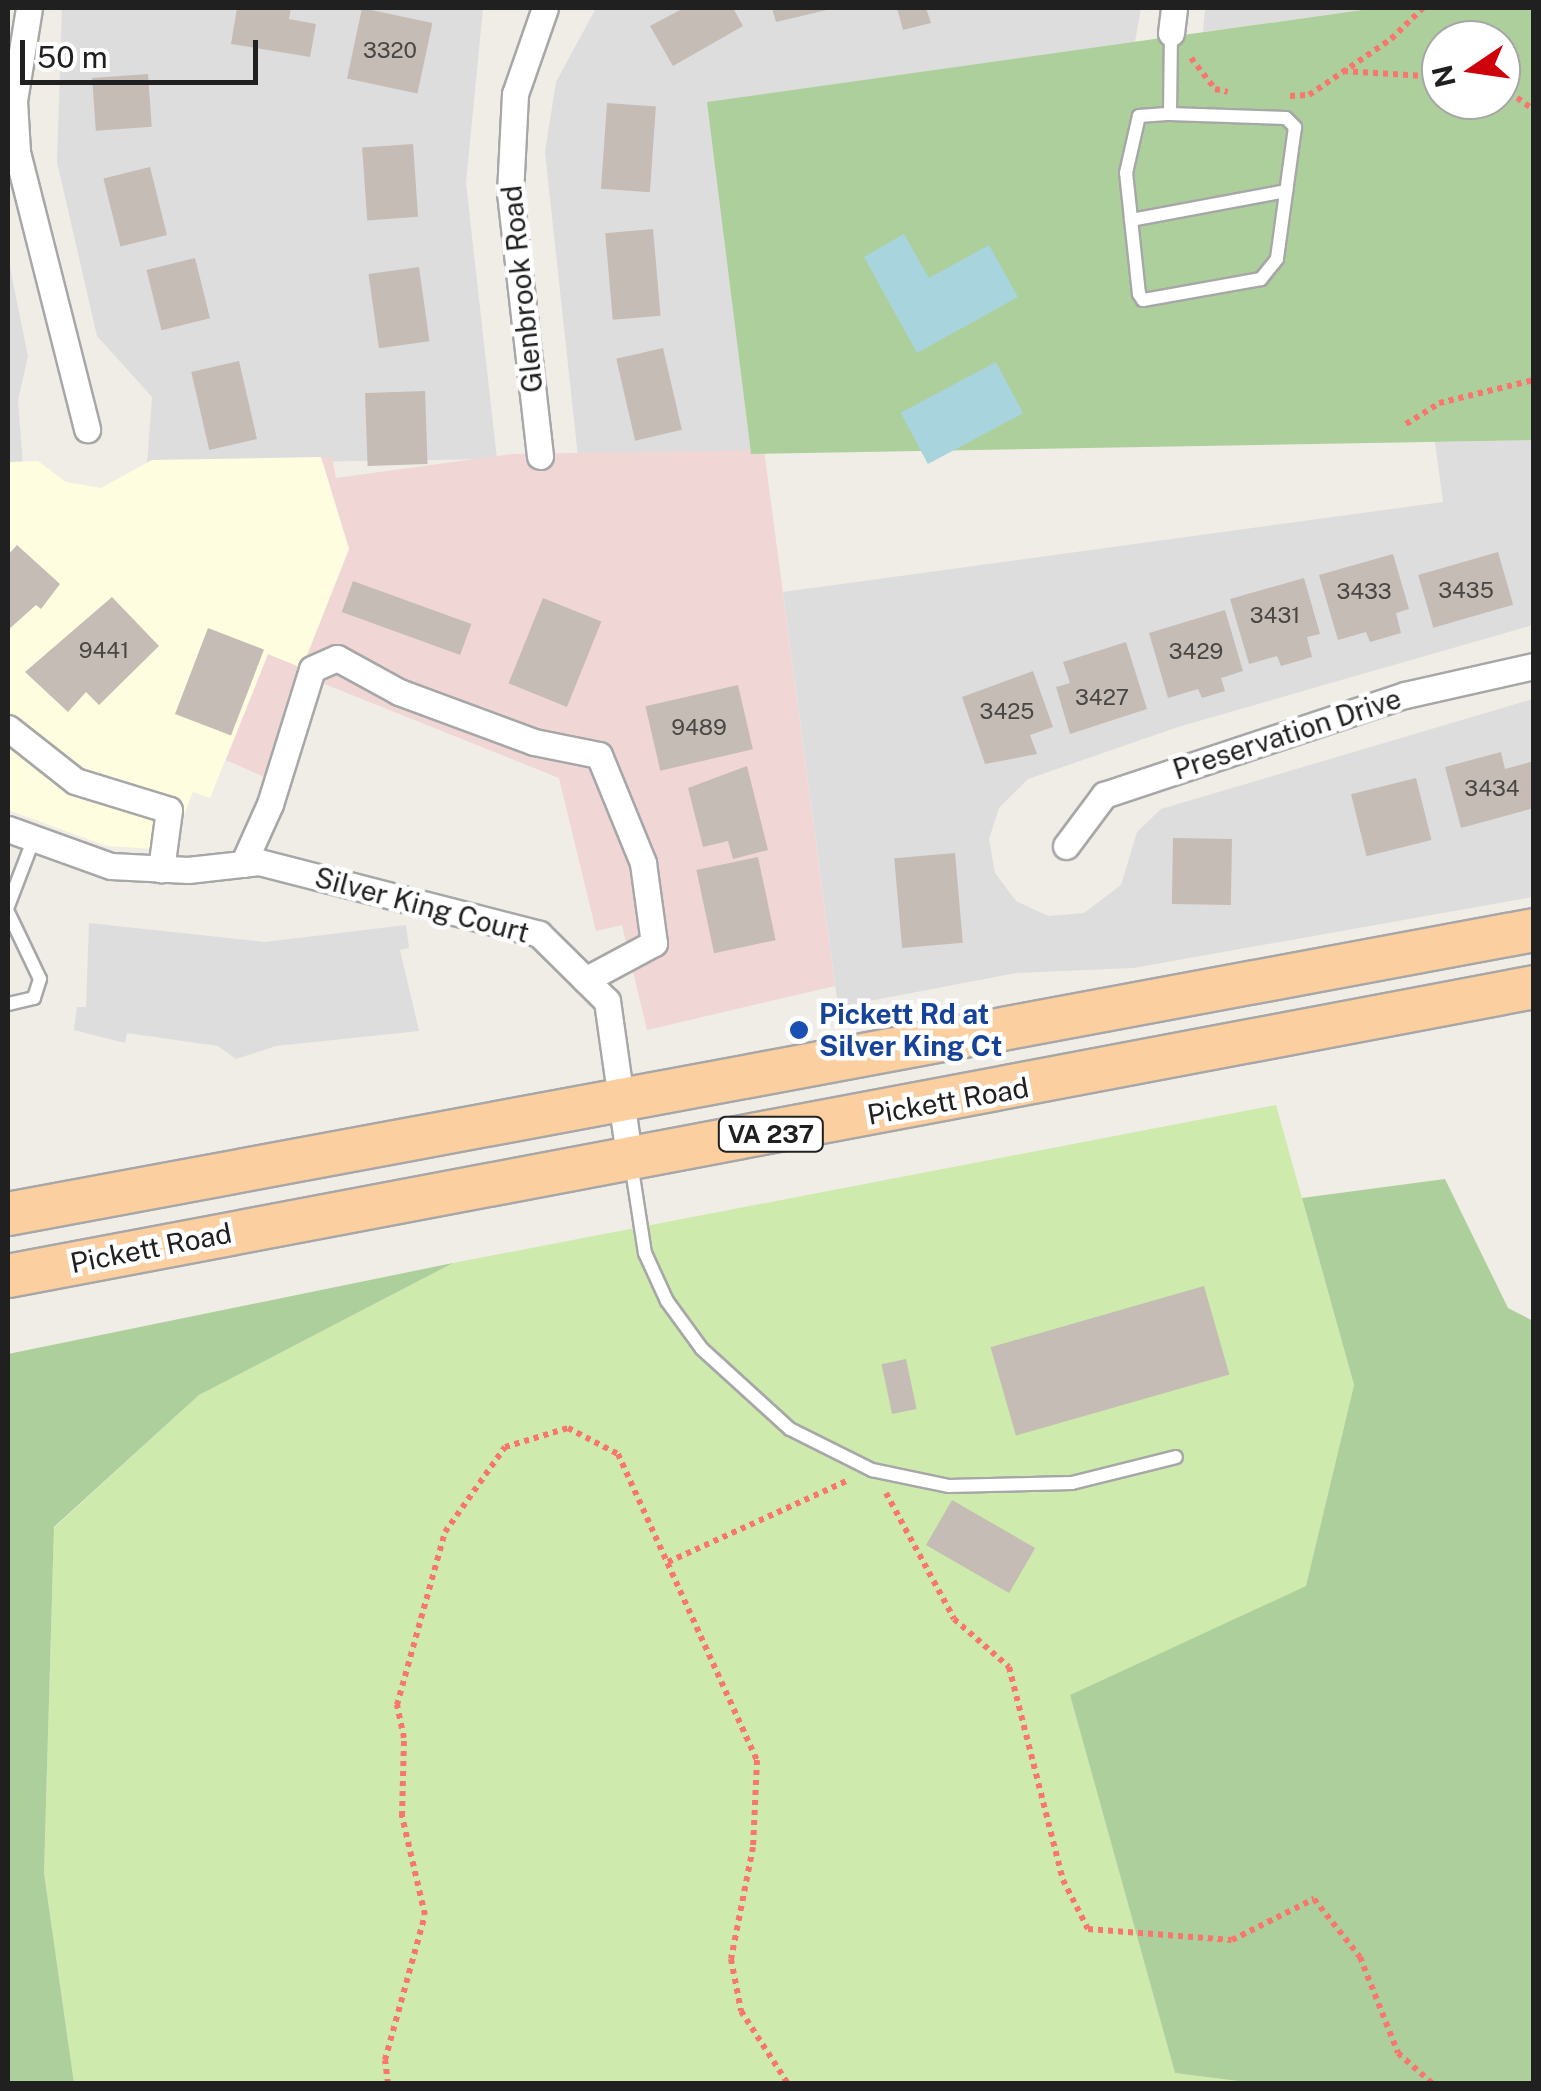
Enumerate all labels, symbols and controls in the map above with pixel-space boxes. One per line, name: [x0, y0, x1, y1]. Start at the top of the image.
scale bar: [25, 20, 262, 82]
north arrow: [1421, 20, 1521, 120]
house number: 3320: [363, 38, 417, 64]
text: 50 m: [37, 39, 108, 75]
text: N: [1425, 62, 1462, 91]
street label: Glenbrook Road: [494, 184, 550, 394]
house number: 3435: [1438, 578, 1494, 604]
house number: 3433: [1336, 579, 1392, 605]
house number: 3431: [1250, 603, 1300, 629]
house number: 9441: [79, 638, 129, 664]
house number: 3429: [1169, 639, 1223, 665]
street label: Preservation Drive: [1169, 681, 1405, 787]
house number: 3427: [1075, 685, 1129, 711]
house number: 3425: [980, 699, 1034, 725]
house number: 9489: [671, 715, 727, 741]
house number: 3434: [1464, 776, 1520, 802]
street label: Silver King Court: [311, 860, 533, 950]
place label: Pickett Rd at Silver King Ct: [819, 997, 1003, 1063]
marker: Pickett Rd at Silver King Ct: [788, 1019, 810, 1041]
street label: Pickett Road: [865, 1070, 1031, 1132]
road number: VA 237: [716, 1114, 826, 1154]
street label: Pickett Road: [68, 1216, 234, 1280]

